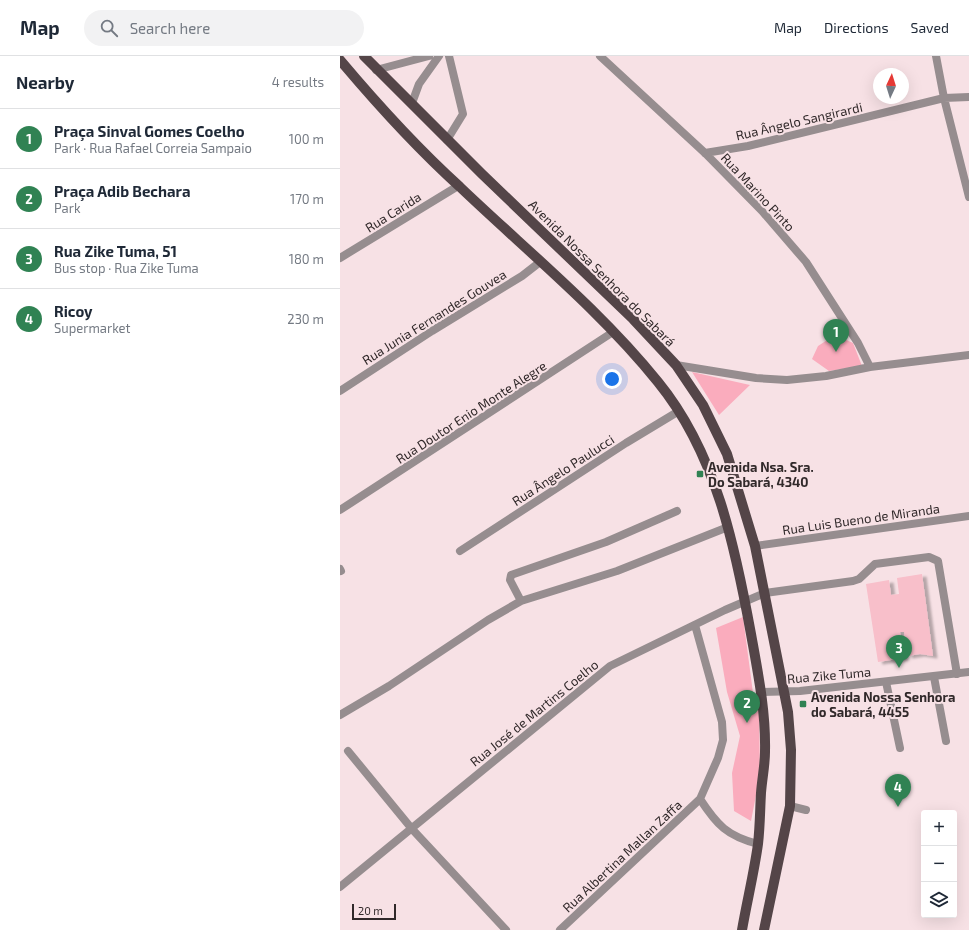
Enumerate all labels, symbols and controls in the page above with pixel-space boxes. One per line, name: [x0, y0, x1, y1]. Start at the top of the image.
search box: [84, 10, 364, 46]
text: Map: [20, 16, 60, 39]
icon: search: [98, 17, 120, 39]
text: Search here: [130, 19, 210, 37]
text: Map: [774, 19, 802, 36]
text: Directions: [824, 19, 889, 36]
text: Saved: [911, 19, 949, 36]
north arrow: [873, 68, 909, 104]
text: Nearby: [16, 72, 74, 92]
text: 4 results: [272, 74, 324, 90]
street label: Rua Ângelo Sangirardi: [734, 99, 864, 143]
text: Praça Sinval Gomes Coelho: [54, 122, 245, 140]
text: 1: [26, 131, 32, 147]
text: 100 m: [289, 131, 324, 147]
text: Park · Rua Rafael Correia Sampaio: [54, 140, 252, 156]
street label: Rua Marino Pinto: [718, 150, 798, 234]
text: Praça Adib Bechara: [54, 182, 190, 200]
street label: Rua Carida: [362, 189, 424, 235]
text: 2: [25, 191, 33, 207]
text: 170 m: [290, 191, 324, 207]
street label: Avenida Nossa Senhora do Sabará: [525, 196, 679, 350]
text: Park: [54, 200, 81, 216]
text: Rua Zike Tuma, 51: [54, 242, 177, 260]
text: 3: [25, 251, 33, 267]
text: 180 m: [289, 251, 324, 267]
text: Bus stop · Rua Zike Tuma: [54, 260, 199, 276]
street label: Rua Junia Fernandes Gouvea: [359, 266, 509, 368]
text: Ricoy: [54, 302, 93, 320]
text: 4: [25, 311, 33, 327]
text: 230 m: [287, 311, 324, 327]
pin: 1: [823, 319, 849, 352]
text: Supermarket: [54, 320, 131, 336]
street label: Rua Doutor Enio Monte Alegre: [393, 357, 549, 467]
your location: [602, 369, 622, 389]
street label: Rua Ângelo Paulucci: [509, 431, 617, 509]
place label: Avenida Nsa. Sra. Do Sabará, 4340: [708, 459, 814, 490]
marker: Avenida Nsa. Sra. Do Sabará, 4340: [695, 469, 705, 479]
street label: Rua Luis Bueno de Miranda: [781, 500, 941, 538]
pin: 3: [886, 635, 912, 668]
street label: Rua José de Martins Coelho: [467, 656, 601, 770]
street label: Rua Zike Tuma: [786, 663, 872, 687]
place label: Avenida Nossa Senhora do Sabará, 4455: [811, 689, 955, 720]
pin: 2: [734, 690, 760, 723]
marker: Avenida Nossa Senhora do Sabará, 4455: [798, 699, 808, 709]
pin: 4: [885, 774, 911, 807]
street label: Rua Albertina Mallan Zaffa: [559, 797, 685, 915]
map controls: [921, 810, 957, 918]
button: +: [921, 810, 957, 846]
button: −: [921, 846, 957, 882]
button: layers: [921, 882, 957, 918]
scale bar: [352, 902, 396, 921]
text: 20 m: [358, 904, 383, 917]

